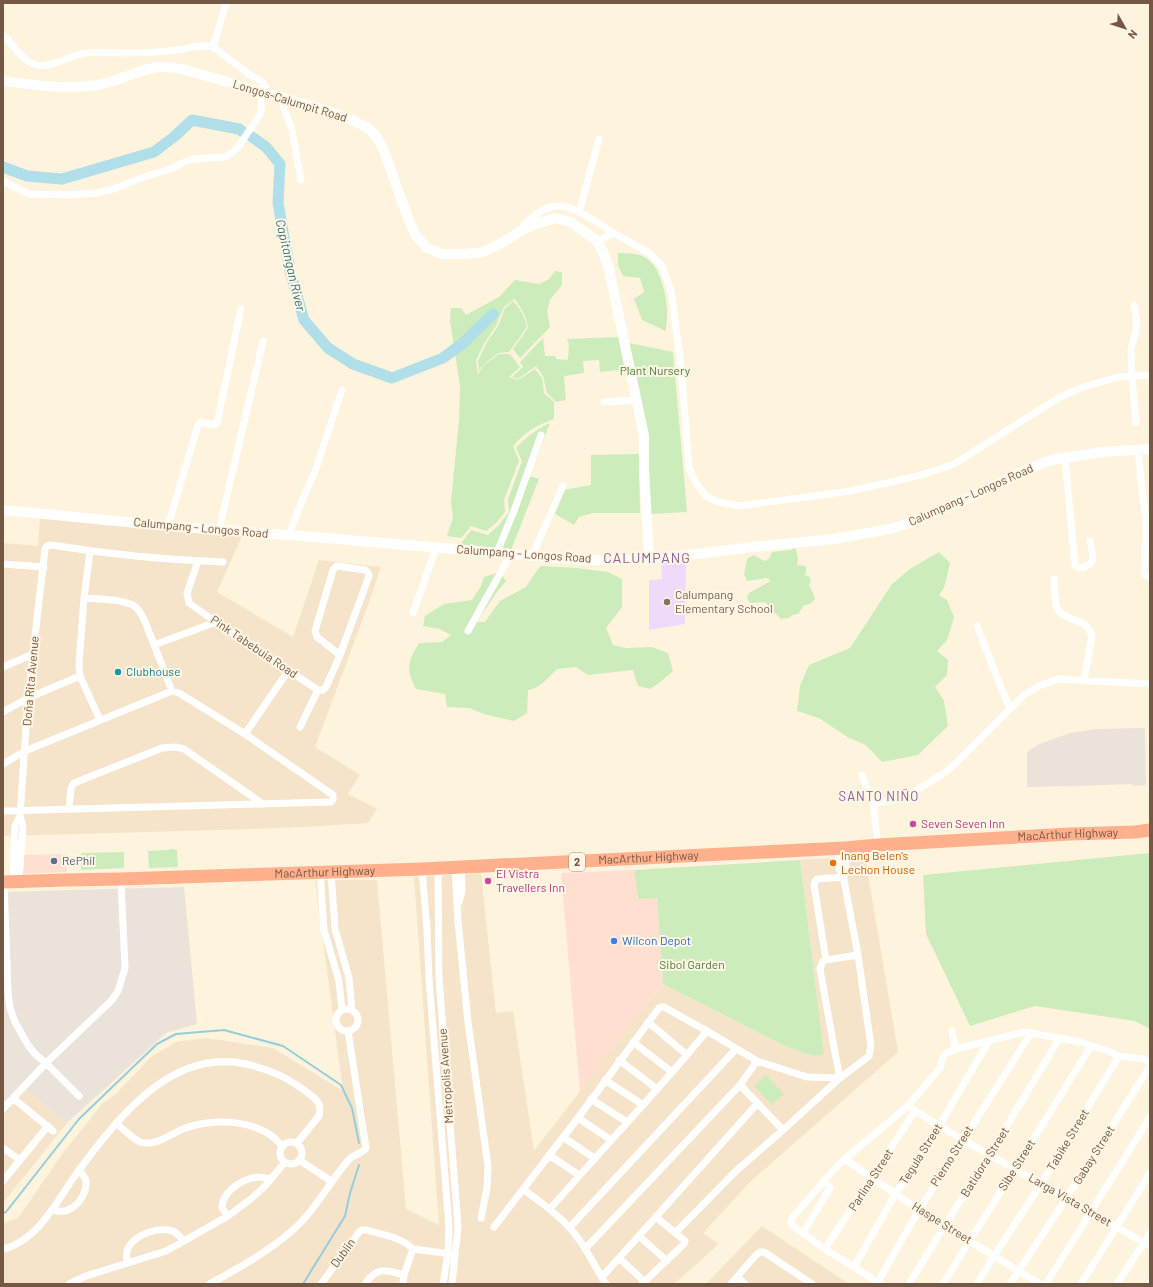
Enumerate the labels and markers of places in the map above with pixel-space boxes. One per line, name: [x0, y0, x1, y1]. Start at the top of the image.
place label: Calumpang Elementary School: [675, 587, 773, 615]
marker: Calumpang Elementary School: [662, 597, 672, 607]
place label: Clubhouse: [126, 664, 181, 678]
marker: Clubhouse: [113, 667, 123, 677]
place label: Seven Seven Inn: [921, 816, 1005, 830]
marker: Seven Seven Inn: [908, 819, 918, 829]
place label: Inang Belen's Lechon House: [841, 848, 915, 876]
place label: RePhil: [62, 853, 95, 867]
marker: RePhil: [49, 856, 59, 866]
marker: Inang Belen's Lechon House: [828, 858, 838, 868]
place label: El Vistra Travellers Inn: [496, 866, 565, 894]
marker: El Vistra Travellers Inn: [483, 876, 493, 886]
place label: Wilcon Depot: [622, 933, 691, 947]
marker: Wilcon Depot: [609, 936, 619, 946]

